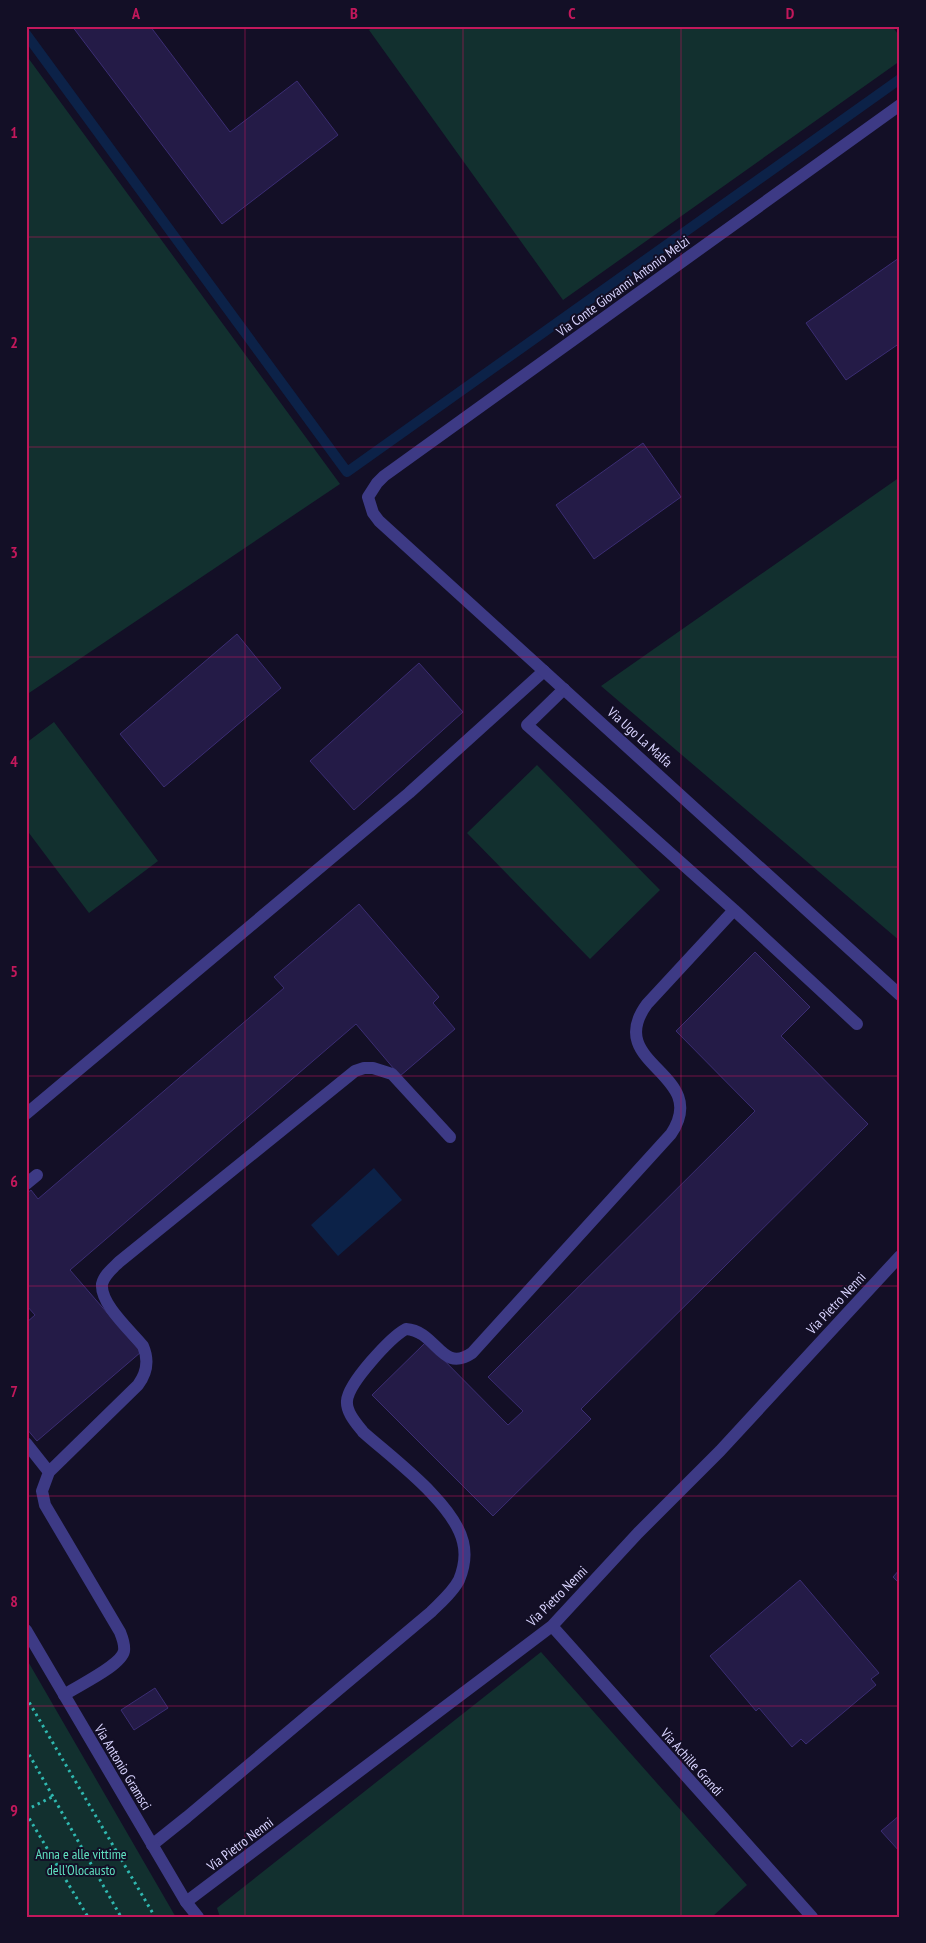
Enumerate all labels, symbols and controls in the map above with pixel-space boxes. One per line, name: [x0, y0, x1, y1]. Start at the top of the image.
text: A: [131, 3, 141, 23]
text: B: [350, 3, 358, 23]
text: C: [568, 3, 576, 23]
text: D: [786, 3, 795, 23]
text: 1: [10, 122, 18, 142]
street label: Via Conte Giovanni Antonio Melzi: [552, 232, 693, 341]
text: 2: [10, 332, 18, 352]
text: 3: [10, 542, 18, 562]
street label: Via Ugo La Malfa: [603, 702, 676, 771]
text: 4: [10, 751, 18, 771]
text: 5: [10, 961, 18, 981]
text: 6: [10, 1171, 18, 1191]
street label: Via Pietro Nenni: [802, 1268, 869, 1339]
text: 7: [10, 1381, 18, 1401]
street label: Via Pietro Nenni: [522, 1562, 591, 1631]
text: 8: [10, 1591, 18, 1611]
street label: Via Antonio Gramsci: [90, 1720, 156, 1813]
street label: Via Achille Grandi: [656, 1724, 727, 1800]
text: 9: [10, 1800, 18, 1820]
street label: Via Pietro Nenni: [202, 1813, 277, 1875]
park label: Anna e alle vittime dell’Olocausto: [35, 1845, 127, 1879]

